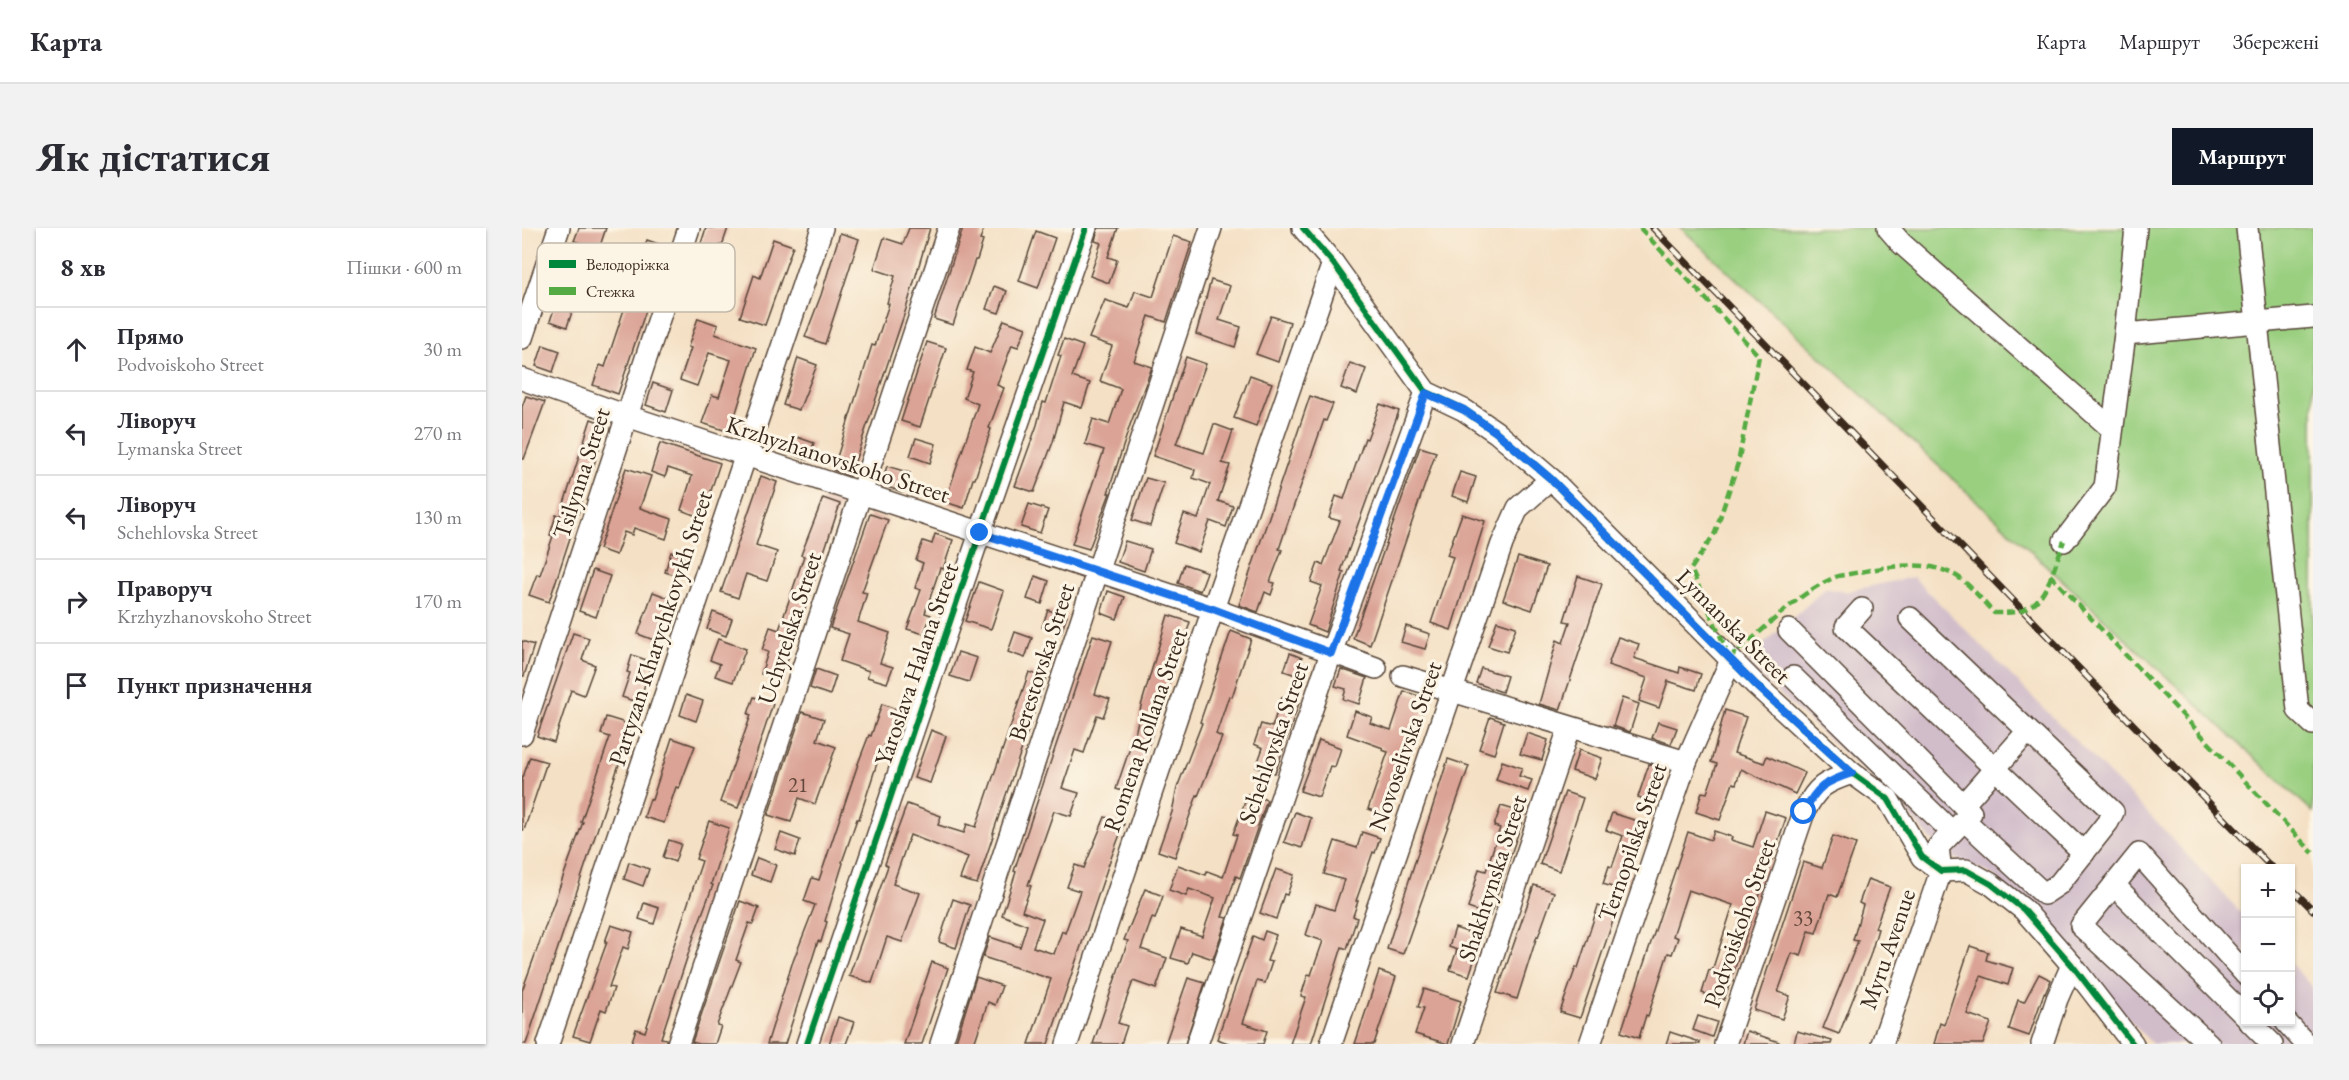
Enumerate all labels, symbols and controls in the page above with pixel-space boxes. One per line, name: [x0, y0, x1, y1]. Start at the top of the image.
text: Карта: [30, 23, 102, 59]
text: Карта: [2036, 28, 2086, 55]
text: Маршрут: [2119, 28, 2200, 55]
text: Збережені: [2233, 28, 2319, 55]
button: Маршрут: [2172, 128, 2313, 185]
text: Як дістатися: [36, 129, 270, 184]
legend: [537, 243, 735, 312]
text: 8 хв: [60, 250, 106, 284]
text: Пішки · 600 m: [346, 254, 462, 280]
text: Велодоріжка: [586, 254, 670, 275]
text: Стежка: [586, 281, 636, 302]
text: Прямо: [117, 322, 184, 351]
icon: ahead: [60, 333, 93, 366]
text: 30 m: [423, 336, 462, 362]
text: Podvoiskoho Street: [117, 351, 264, 377]
street label: Tsilynna Street: [545, 403, 617, 542]
text: Ліворуч: [117, 406, 196, 435]
street label: Krzhyzhanovskoho Street: [722, 408, 954, 510]
icon: left: [60, 417, 93, 450]
text: 270 m: [414, 420, 462, 446]
text: Lymanska Street: [117, 435, 242, 461]
street label: Partyzan Kharychkovykh Street: [601, 486, 719, 769]
text: Ліворуч: [117, 490, 196, 519]
icon: left: [60, 501, 93, 534]
text: 130 m: [414, 504, 462, 530]
text: Schehlovska Street: [117, 519, 258, 545]
route end: [966, 519, 992, 545]
street label: Uchytelska Street: [750, 548, 828, 708]
street label: Yaroslava Halana Street: [867, 558, 965, 769]
street label: Lymanska Street: [1670, 562, 1798, 690]
text: Праворуч: [117, 574, 213, 603]
street label: Berestovska Street: [1001, 579, 1081, 745]
icon: right: [60, 585, 93, 618]
text: 170 m: [414, 588, 462, 614]
text: Krzhyzhanovskoho Street: [117, 603, 311, 629]
street label: Romena Rollana Street: [1096, 624, 1195, 836]
street label: Novoselivska Street: [1361, 657, 1449, 835]
street label: Schehlovska Street: [1231, 658, 1315, 828]
icon: arrive: [60, 669, 93, 702]
text: Пункт призначення: [117, 671, 312, 700]
street label: Ternopilska Street: [1590, 758, 1674, 925]
house number: 21: [788, 771, 808, 798]
street label: Shakhtynska Street: [1450, 790, 1534, 965]
route start: [1790, 798, 1816, 824]
street label: Podvoiskoho Street: [1696, 834, 1782, 1011]
map controls: [2241, 864, 2295, 1026]
button: +: [2241, 864, 2295, 918]
street label: Myru Avenue: [1852, 885, 1922, 1013]
house number: 33: [1793, 904, 1813, 931]
button: −: [2241, 918, 2295, 972]
button: locate: [2241, 972, 2295, 1026]

